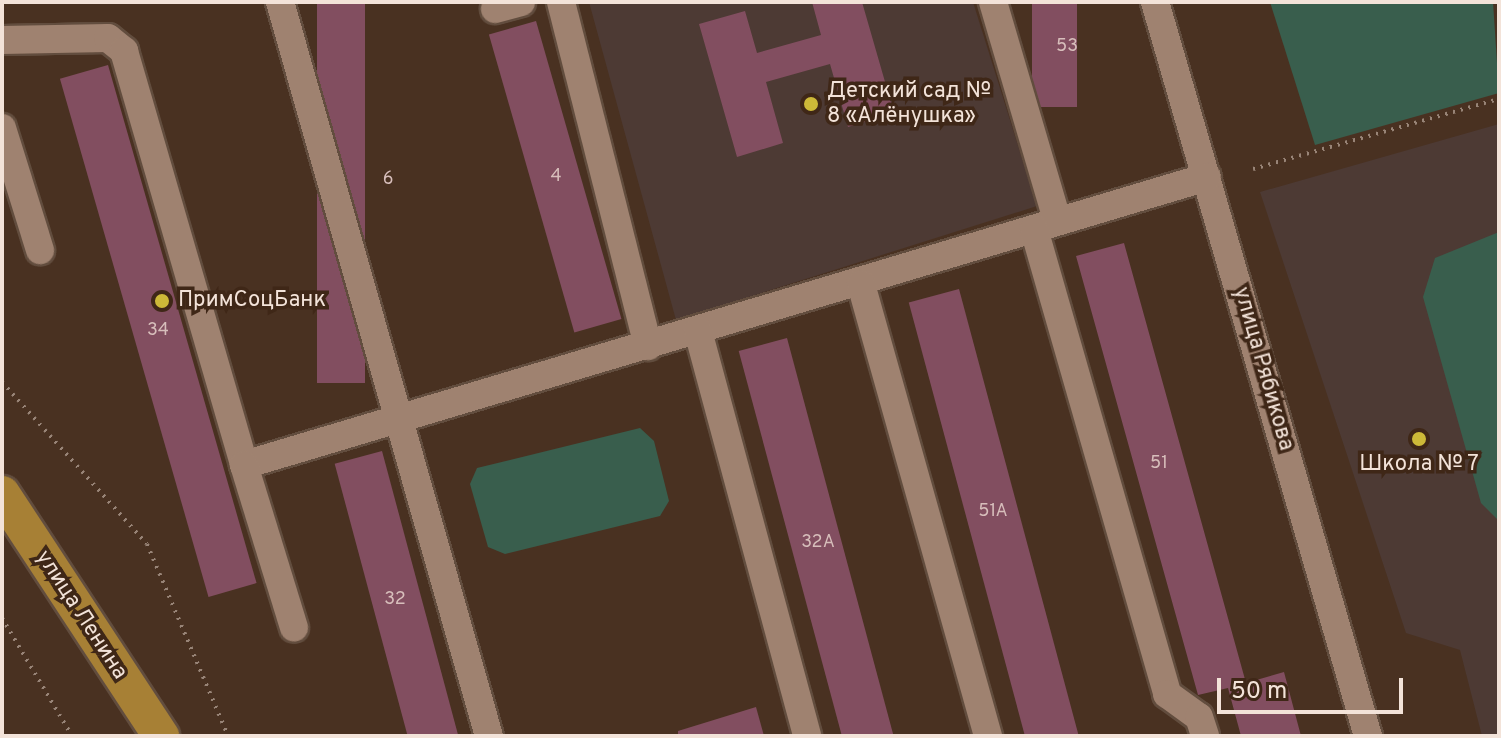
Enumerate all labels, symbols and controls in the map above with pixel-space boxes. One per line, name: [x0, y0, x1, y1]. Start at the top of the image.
house number: 53: [1056, 36, 1078, 58]
place label: Детский сад № 8 «Алёнушка»: [827, 78, 991, 130]
marker: Детский сад № 8 «Алёнушка»: [802, 95, 820, 113]
house number: 4: [550, 166, 562, 188]
house number: 6: [383, 169, 393, 191]
street label: улица Рябикова: [1227, 284, 1299, 454]
place label: ПримСоцБанк: [178, 288, 326, 314]
marker: ПримСоцБанк: [153, 292, 171, 310]
house number: 34: [147, 320, 169, 342]
marker: Школа № 7: [1410, 430, 1428, 448]
place label: Школа № 7: [1359, 452, 1479, 478]
house number: 51: [1150, 453, 1168, 475]
house number: 51А: [978, 501, 1008, 523]
house number: 32А: [801, 532, 835, 554]
street label: улица Ленина: [30, 546, 132, 684]
house number: 32: [384, 589, 406, 611]
scale bar: [1221, 662, 1407, 712]
text: 50 m: [1231, 677, 1287, 707]

